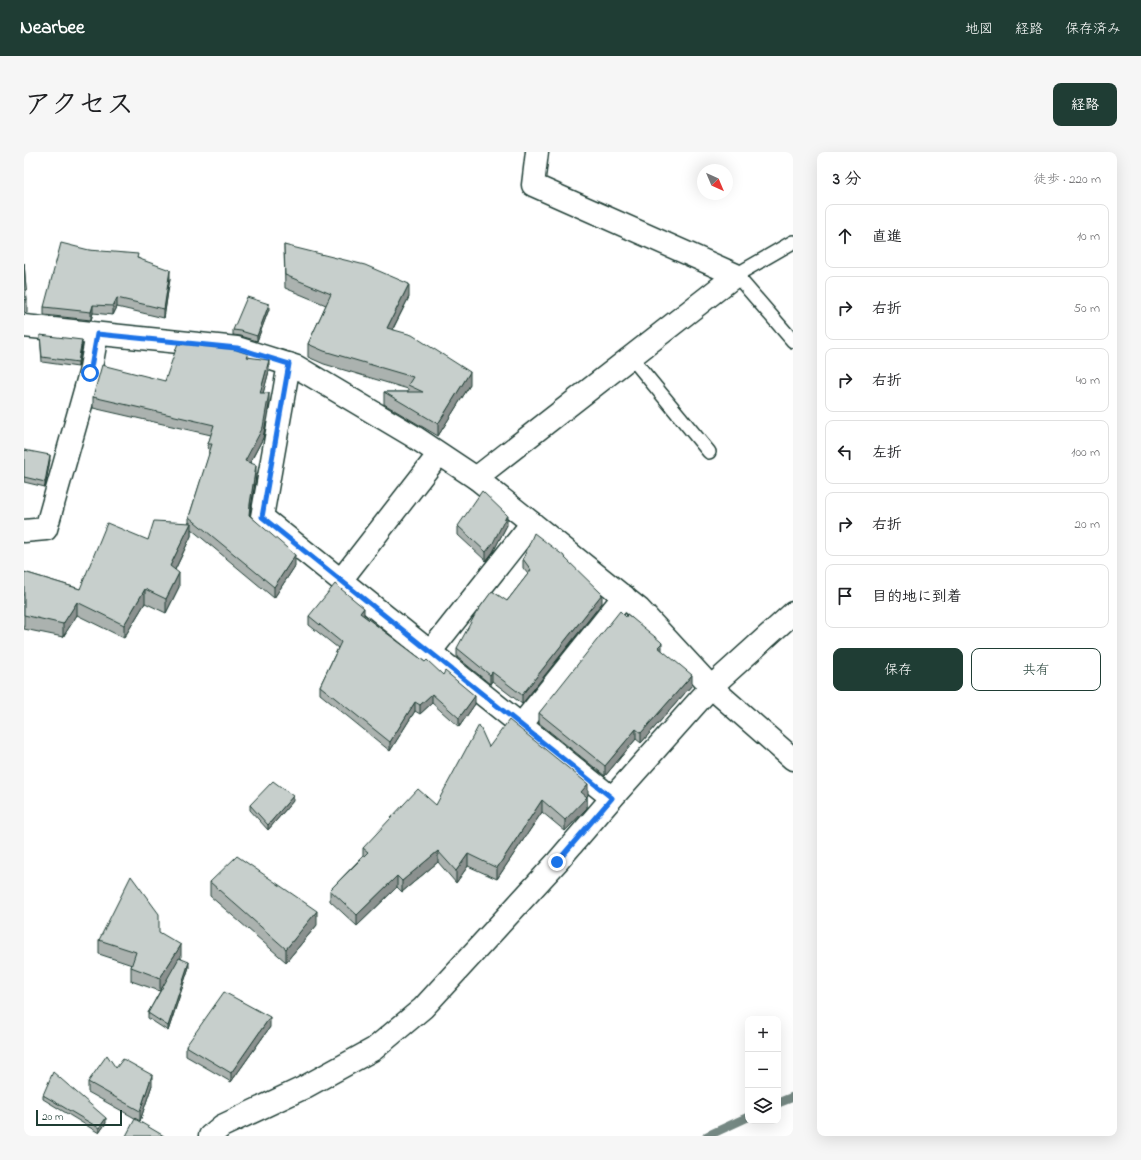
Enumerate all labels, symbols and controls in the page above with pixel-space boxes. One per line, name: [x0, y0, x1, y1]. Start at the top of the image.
text: Nearbee: [20, 15, 85, 42]
text: 地図: [965, 19, 993, 40]
text: 経路: [1015, 19, 1043, 40]
text: 保存済み: [1065, 19, 1121, 40]
button: 経路: [1053, 83, 1117, 126]
text: アクセス: [24, 86, 134, 127]
north arrow: [697, 164, 733, 200]
text: 3 分: [833, 167, 861, 192]
text: 徒歩 · 220 m: [1034, 170, 1101, 189]
icon: ahead: [834, 225, 856, 247]
text: 直進: [872, 226, 902, 248]
text: 10 m: [1077, 227, 1100, 246]
icon: right: [834, 297, 856, 319]
text: 右折: [872, 298, 902, 320]
text: 50 m: [1074, 299, 1100, 318]
route start: [81, 364, 99, 382]
icon: right: [834, 369, 856, 391]
text: 右折: [872, 370, 902, 392]
text: 40 m: [1076, 371, 1100, 390]
icon: left: [834, 441, 856, 463]
text: 左折: [872, 442, 902, 464]
text: 100 m: [1071, 443, 1100, 462]
icon: right: [834, 513, 856, 535]
text: 右折: [872, 514, 902, 536]
text: 20 m: [1075, 515, 1100, 534]
icon: arrive: [834, 585, 856, 607]
text: 目的地に到着: [872, 586, 962, 608]
button: 保存: [833, 648, 963, 691]
button: 共有: [971, 648, 1101, 691]
route end: [548, 853, 566, 871]
map controls: [745, 1016, 781, 1124]
button: +: [745, 1016, 781, 1052]
button: −: [745, 1052, 781, 1088]
button: layers: [745, 1088, 781, 1124]
scale bar: [36, 1108, 122, 1127]
text: 20 m: [42, 1109, 64, 1125]

